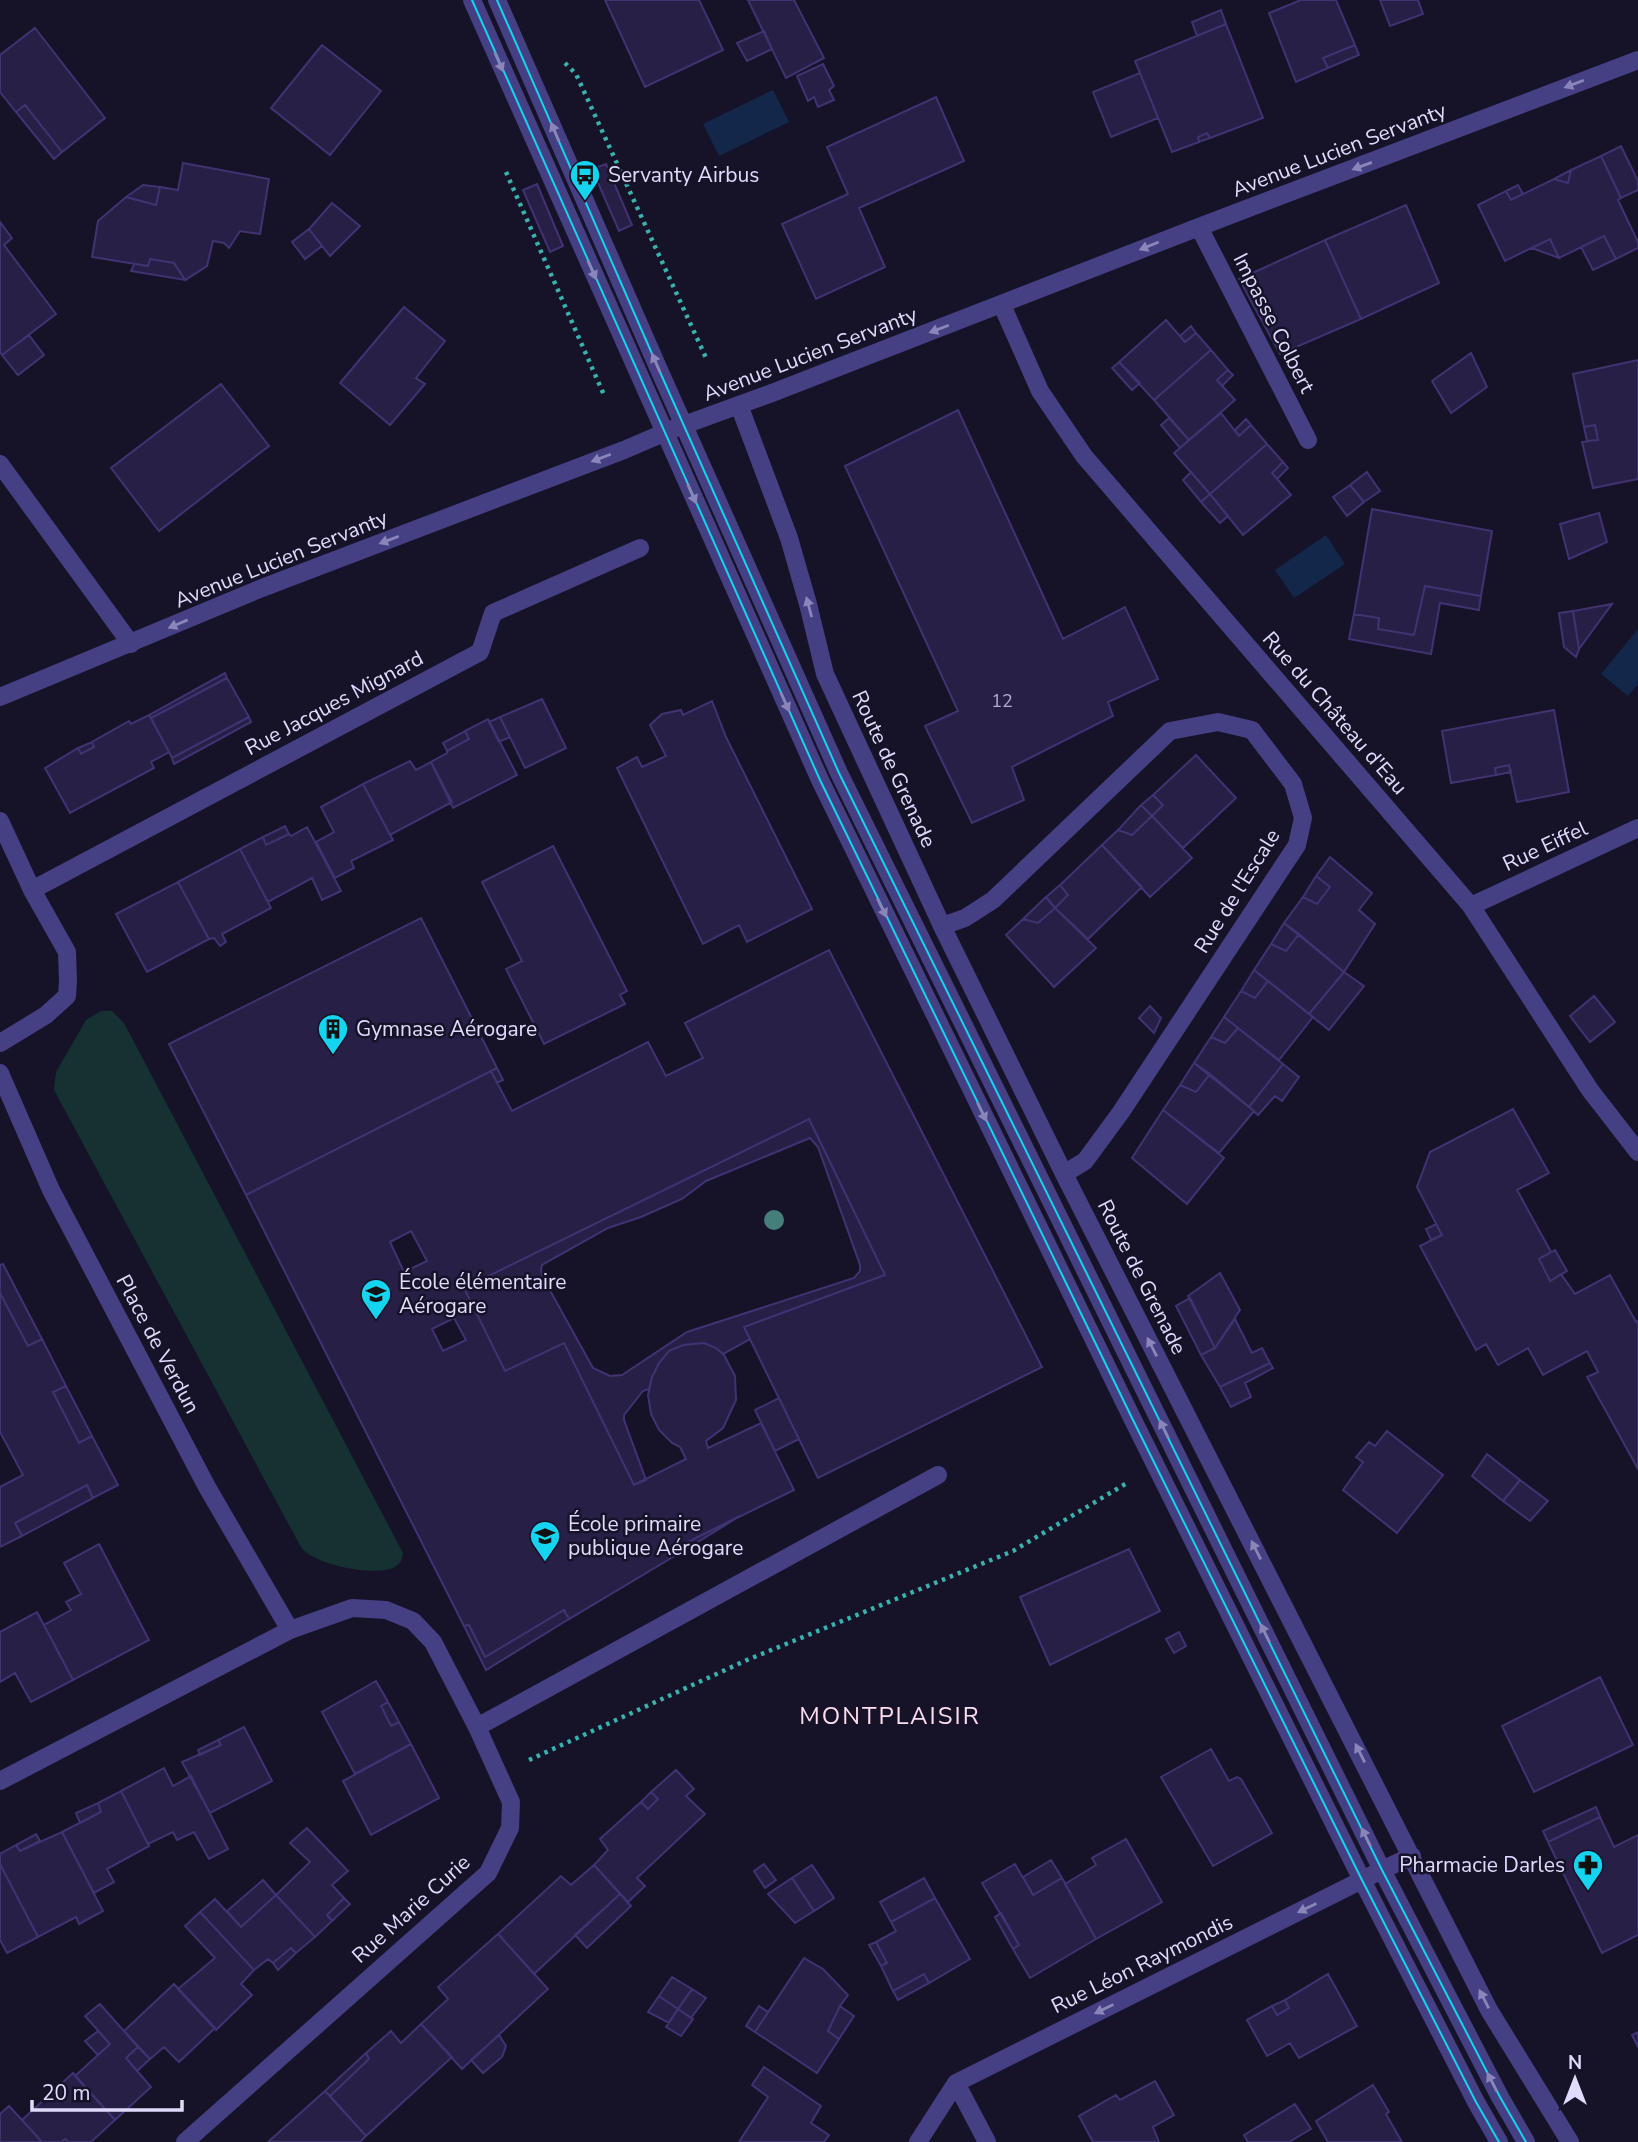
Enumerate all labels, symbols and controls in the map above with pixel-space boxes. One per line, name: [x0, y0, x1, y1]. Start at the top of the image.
one-way arrow: [494, 52, 505, 73]
one-way arrow: [1564, 79, 1585, 90]
street label: Avenue Lucien Servanty: [1228, 96, 1450, 204]
one-way arrow: [549, 122, 561, 142]
bus stop icon: Servanty Airbus: [568, 158, 602, 202]
one-way arrow: [1351, 160, 1372, 171]
place label: Servanty Airbus: [608, 161, 759, 189]
one-way arrow: [1139, 241, 1160, 252]
street label: Impasse Colbert: [1227, 248, 1322, 398]
one-way arrow: [586, 260, 598, 280]
street label: Avenue Lucien Servanty: [699, 300, 921, 408]
one-way arrow: [928, 324, 949, 335]
one-way arrow: [650, 353, 662, 373]
one-way arrow: [591, 453, 612, 464]
one-way arrow: [687, 484, 698, 505]
street label: Avenue Lucien Servanty: [170, 503, 392, 615]
one-way arrow: [378, 535, 399, 546]
one-way arrow: [803, 596, 814, 618]
one-way arrow: [167, 619, 188, 630]
street label: Rue du Château d'Eau: [1256, 625, 1414, 801]
street label: Rue Jacques Mignard: [240, 644, 428, 762]
street label: Route de Grenade: [845, 686, 943, 852]
house number: 12: [991, 689, 1013, 713]
one-way arrow: [779, 692, 791, 712]
street label: Rue Eiffel: [1498, 814, 1593, 878]
street label: Rue de l'Escale: [1188, 824, 1286, 958]
one-way arrow: [876, 898, 888, 918]
building icon: Gymnase Aérogare: [316, 1012, 350, 1056]
place label: Gymnase Aérogare: [356, 1015, 537, 1043]
one-way arrow: [976, 1102, 988, 1122]
street label: Route de Grenade: [1091, 1195, 1193, 1359]
place label: École élémentaire Aérogare: [399, 1268, 566, 1320]
street label: Place de Verdun: [110, 1270, 206, 1418]
school or university icon: École élémentaire Aérogare: [359, 1277, 393, 1321]
one-way arrow: [1147, 1337, 1159, 1357]
one-way arrow: [1159, 1419, 1170, 1439]
place label: École primaire publique Aérogare: [568, 1510, 743, 1562]
school or university icon: École primaire publique Aérogare: [528, 1519, 562, 1563]
one-way arrow: [1250, 1540, 1262, 1560]
one-way arrow: [1259, 1623, 1271, 1643]
district label: MONTPLAISIR: [799, 1700, 981, 1732]
one-way arrow: [1354, 1743, 1365, 1763]
one-way arrow: [1360, 1827, 1371, 1847]
pharmacy icon: Pharmacie Darles: [1571, 1848, 1605, 1892]
street label: Rue Marie Curie: [346, 1849, 476, 1969]
place label: Pharmacie Darles: [1399, 1851, 1565, 1879]
one-way arrow: [1297, 1902, 1317, 1913]
street label: Rue Léon Raymondis: [1047, 1908, 1237, 2020]
one-way arrow: [1479, 1989, 1490, 2009]
one-way arrow: [1093, 2003, 1114, 2015]
north arrow: [1540, 2044, 1610, 2114]
text: N: [1568, 2050, 1582, 2076]
scale bar: [32, 2068, 182, 2112]
one-way arrow: [1487, 2072, 1499, 2092]
text: 20 m: [42, 2079, 91, 2107]

